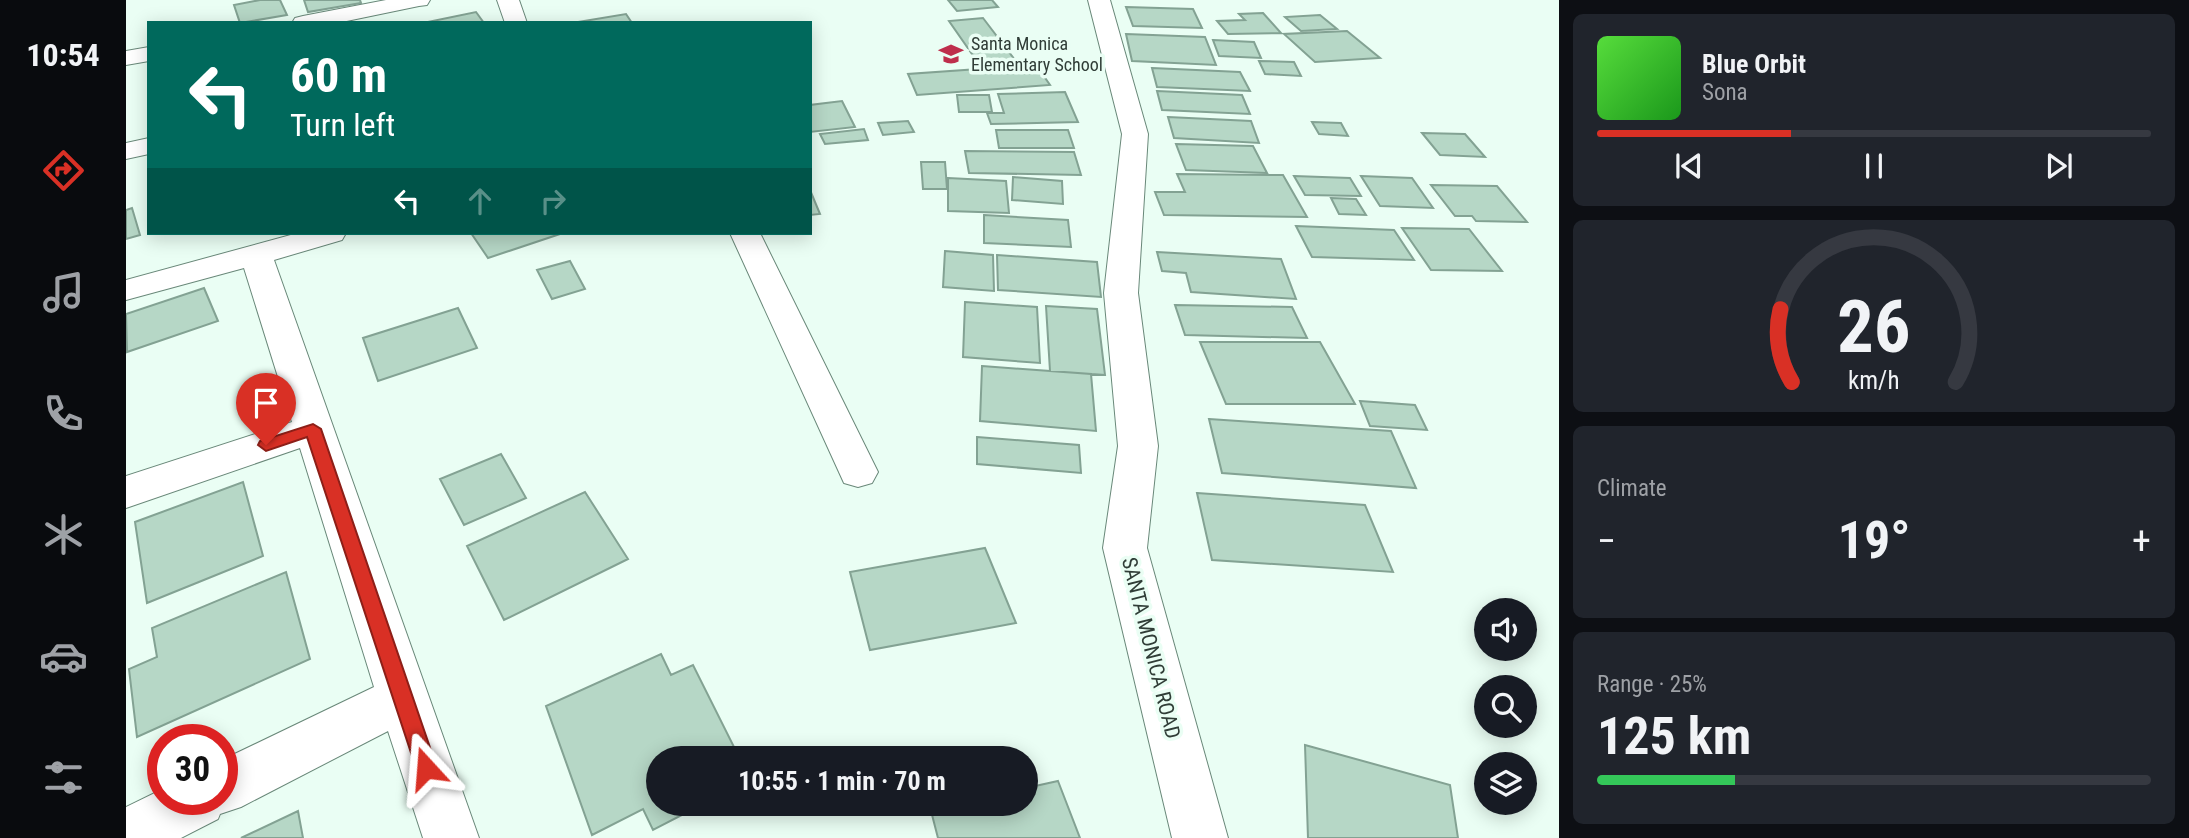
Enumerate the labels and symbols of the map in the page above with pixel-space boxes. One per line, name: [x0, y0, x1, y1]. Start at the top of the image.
place label: Santa Monica Elementary School: [971, 33, 1103, 75]
school or university icon: Santa Monica Elementary School: [937, 40, 965, 68]
pin: [236, 373, 296, 445]
street label: SANTA MONICA ROAD: [1117, 555, 1185, 741]
speed limit sign: 30: [147, 724, 238, 815]
position arrow: [389, 731, 463, 805]

